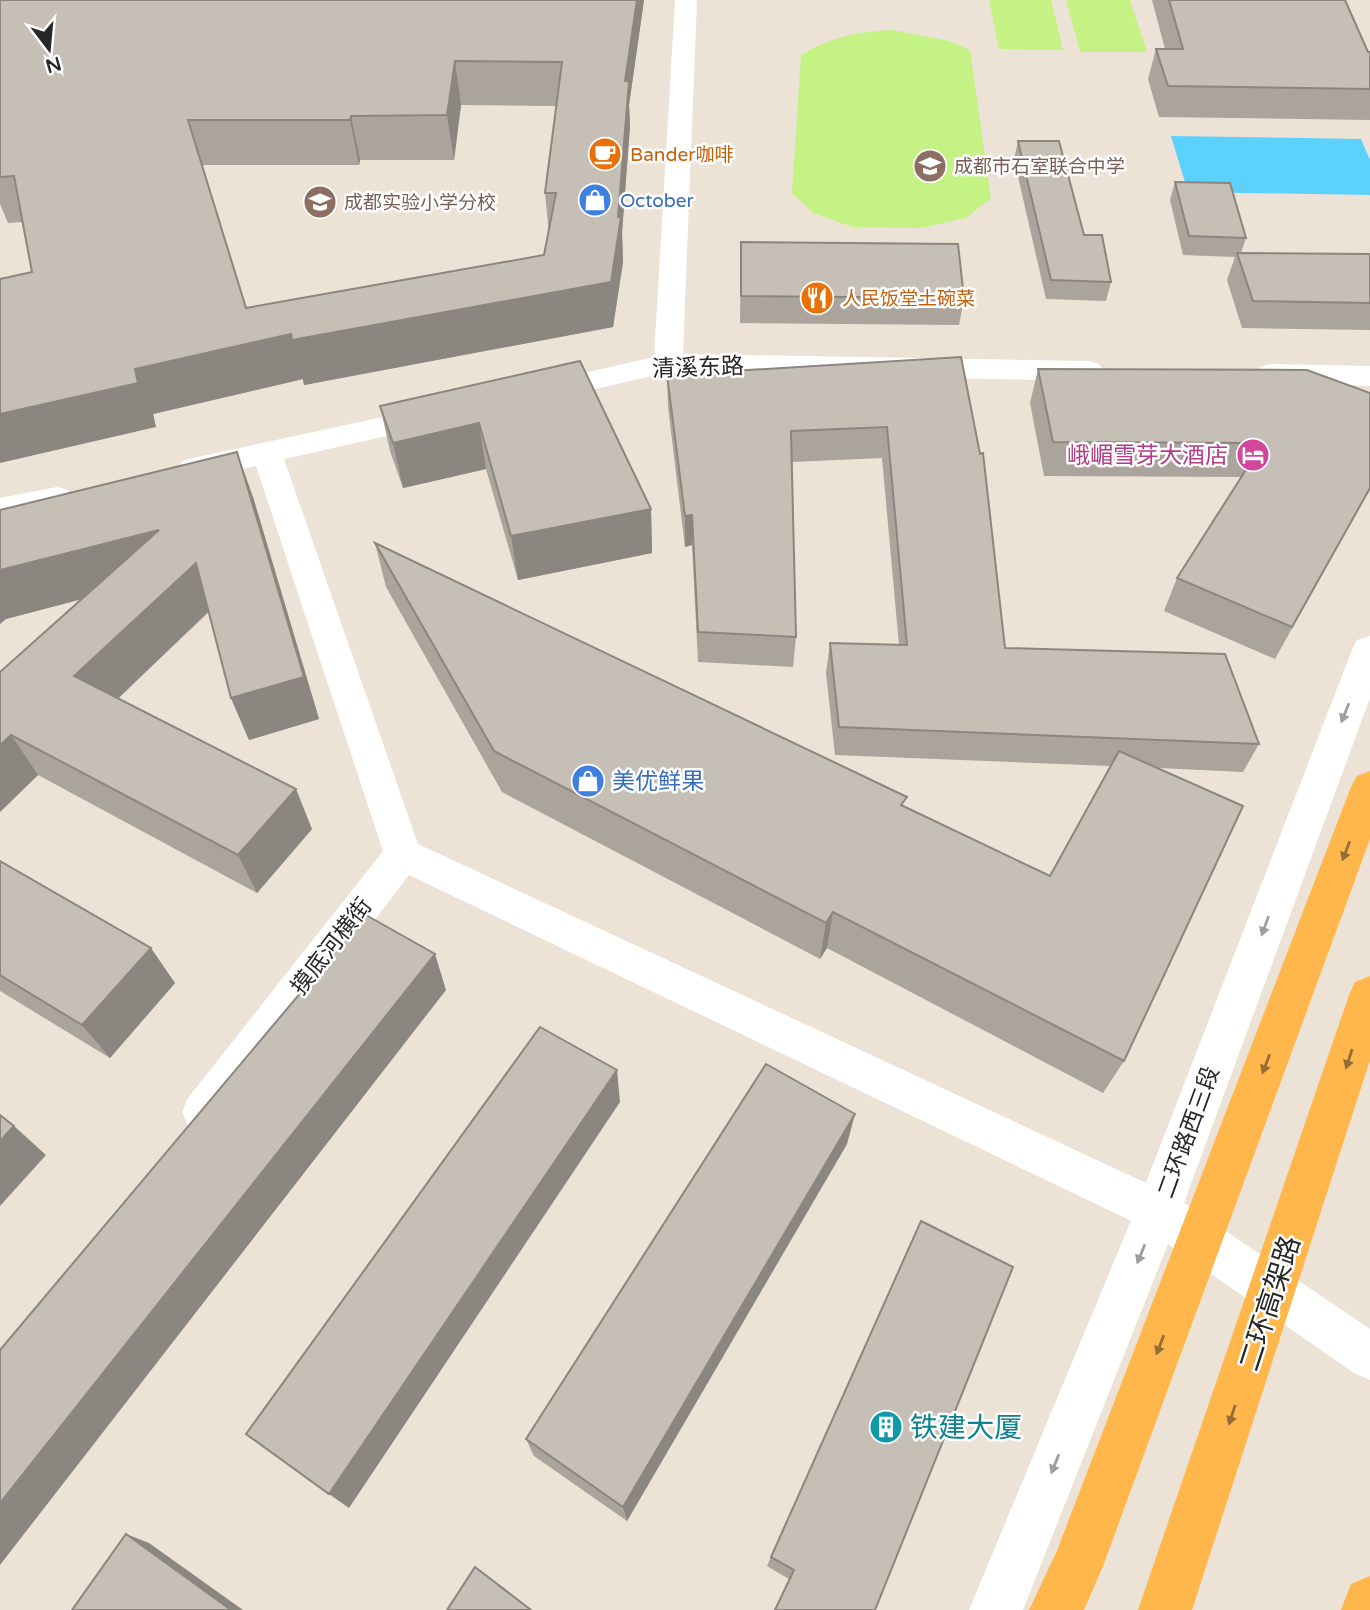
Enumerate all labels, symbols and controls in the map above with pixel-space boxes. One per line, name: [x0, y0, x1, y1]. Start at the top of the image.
north arrow: [14, 14, 84, 84]
text: N: [43, 52, 64, 77]
cafe icon: Bander咖啡: [586, 135, 624, 173]
place label: Bander咖啡: [630, 144, 733, 166]
school or university icon: 成都市石室联合中学: [911, 147, 949, 185]
place label: 成都市石室联合中学: [954, 156, 1125, 178]
shop icon: October: [576, 181, 614, 219]
school or university icon: 成都实验小学分校: [301, 183, 339, 221]
place label: October: [620, 190, 695, 212]
place label: 成都实验小学分校: [344, 192, 496, 214]
restaurant icon: 人民饭堂土碗菜: [798, 279, 836, 317]
place label: 人民饭堂土碗菜: [842, 288, 975, 310]
street label: 清溪东路: [652, 352, 744, 384]
hotel icon: 峨嵋雪芽大酒店: [1234, 436, 1272, 474]
place label: 峨嵋雪芽大酒店: [1067, 442, 1228, 470]
one-way arrow: [1339, 703, 1350, 724]
shop icon: 美优鲜果: [569, 762, 607, 800]
place label: 美优鲜果: [612, 768, 704, 796]
one-way arrow: [1340, 840, 1351, 861]
street label: 摸底河横街: [285, 893, 378, 1001]
one-way arrow: [1259, 916, 1270, 937]
one-way arrow: [1343, 1049, 1353, 1070]
one-way arrow: [1260, 1053, 1271, 1074]
street label: 二环路西三段: [1152, 1063, 1226, 1202]
street label: 二环高架路: [1232, 1231, 1308, 1375]
one-way arrow: [1135, 1243, 1146, 1264]
one-way arrow: [1154, 1335, 1165, 1356]
one-way arrow: [1226, 1405, 1236, 1426]
building icon: 铁建大厦: [867, 1408, 905, 1446]
place label: 铁建大厦: [910, 1411, 1022, 1445]
one-way arrow: [1049, 1454, 1060, 1475]

